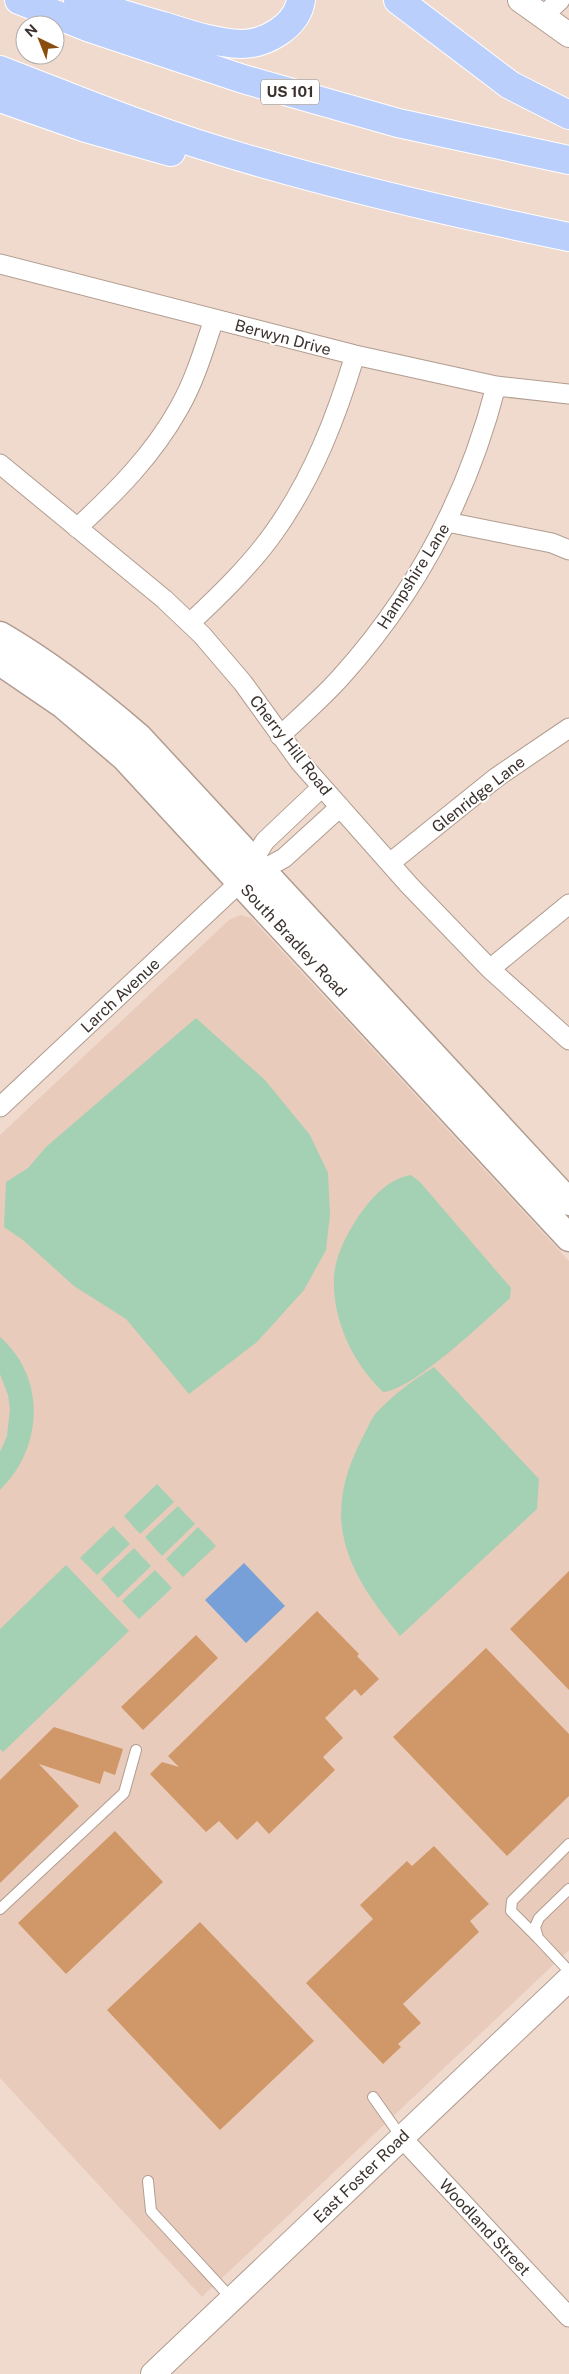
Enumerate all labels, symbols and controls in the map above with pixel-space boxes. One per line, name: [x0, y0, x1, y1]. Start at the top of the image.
north arrow: [15, 15, 65, 65]
text: N: [22, 21, 41, 40]
road number: US 101: [261, 80, 319, 104]
street label: Berwyn Drive: [233, 316, 333, 359]
street label: Hampshire Lane: [373, 520, 454, 633]
street label: Cherry Hill Road: [246, 691, 336, 799]
street label: Glenridge Lane: [428, 752, 529, 837]
street label: South Bradley Road: [236, 880, 351, 1001]
street label: Larch Avenue: [77, 954, 164, 1037]
street label: East Foster Road: [309, 2126, 413, 2227]
street label: Woodland Street: [435, 2175, 534, 2280]

